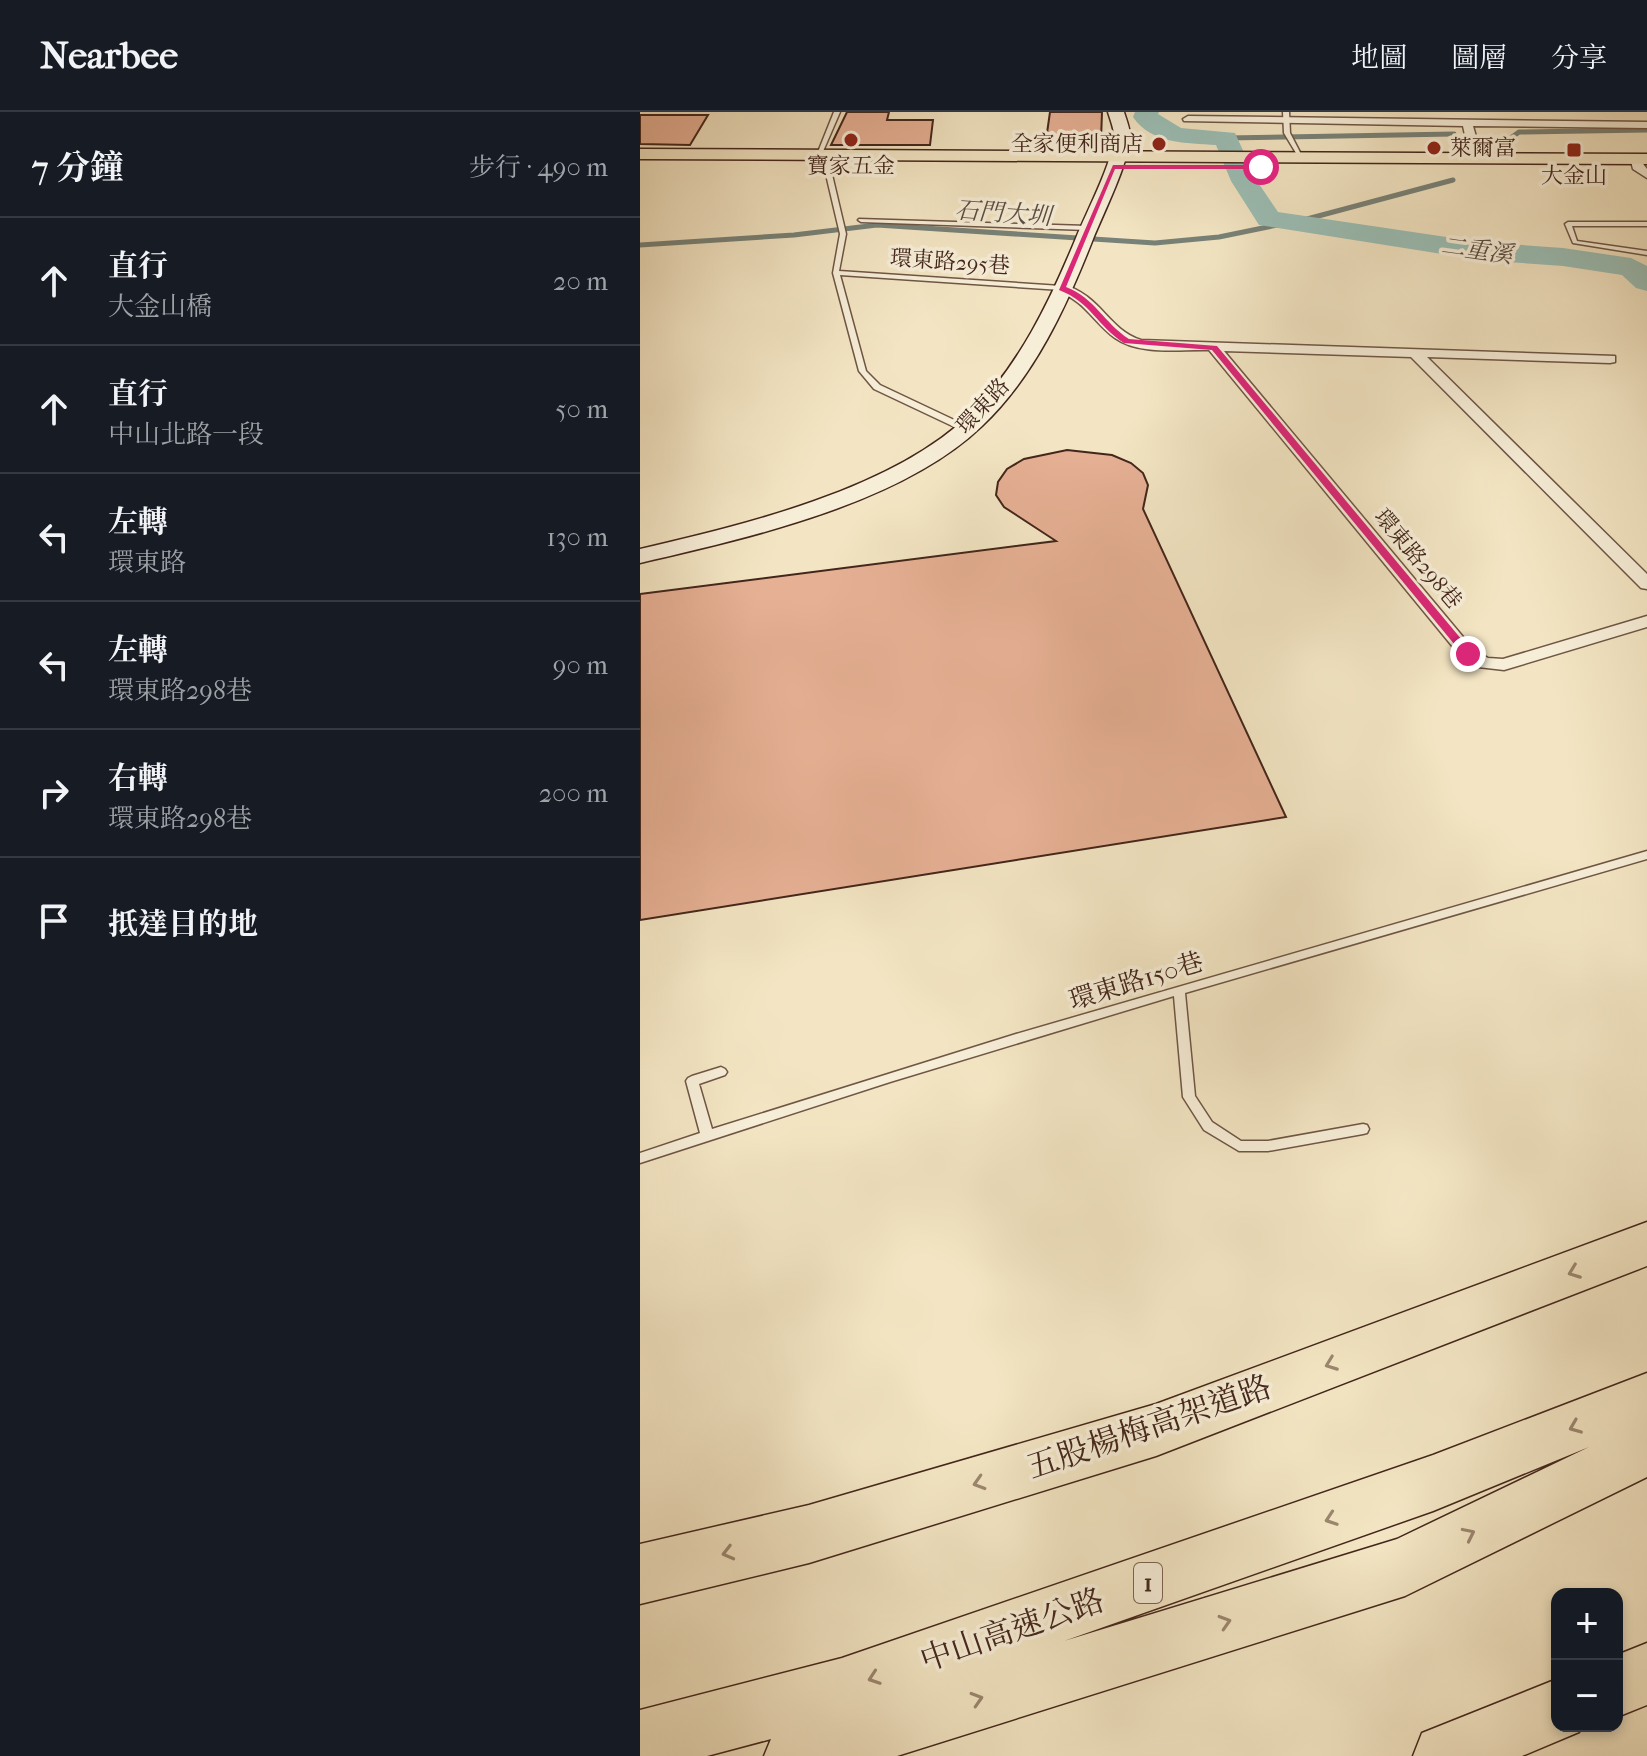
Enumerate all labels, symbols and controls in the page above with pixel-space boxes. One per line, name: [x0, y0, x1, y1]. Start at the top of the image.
text: Nearbee: [40, 33, 178, 78]
text: 地圖: [1351, 41, 1407, 74]
text: 圖層: [1451, 41, 1507, 74]
text: 分享: [1551, 41, 1607, 74]
marker: 寶家五金: [842, 131, 860, 149]
place label: 全家便利商店: [1011, 131, 1143, 157]
marker: 全家便利商店: [1150, 135, 1168, 153]
place label: 萊爾富: [1450, 135, 1516, 161]
marker: 萊爾富: [1425, 139, 1443, 157]
marker: 大金山: [1565, 141, 1583, 159]
text: 7 分鐘: [32, 148, 124, 188]
route start: [1243, 149, 1279, 185]
text: 步行 · 490 m: [469, 152, 608, 183]
place label: 寶家五金: [807, 153, 895, 179]
place label: 大金山: [1541, 163, 1607, 189]
water label: 石門大圳: [954, 196, 1056, 231]
water label: 二重溪: [1439, 231, 1518, 269]
street label: 環東路295巷: [889, 245, 1011, 279]
text: 直行: [108, 249, 168, 284]
icon: ahead: [32, 259, 76, 303]
text: 20 m: [553, 266, 608, 297]
text: 大金山橋: [108, 291, 212, 322]
street label: 環東路: [951, 373, 1015, 439]
text: 直行: [108, 377, 168, 412]
icon: ahead: [32, 387, 76, 431]
text: 50 m: [555, 394, 608, 425]
text: 中山北路一段: [108, 419, 264, 450]
street label: 環東路298巷: [1369, 504, 1467, 614]
text: 左轉: [108, 505, 168, 540]
icon: left: [32, 515, 76, 559]
text: 130 m: [547, 522, 608, 553]
text: 環東路: [108, 547, 186, 578]
text: 左轉: [108, 633, 168, 668]
route end: [1450, 636, 1486, 672]
icon: left: [32, 643, 76, 687]
text: 90 m: [553, 650, 608, 681]
text: 環東路298巷: [108, 675, 252, 706]
text: 右轉: [108, 761, 168, 796]
icon: right: [32, 771, 76, 815]
text: 200 m: [539, 778, 608, 809]
text: 環東路298巷: [108, 803, 252, 834]
icon: arrive: [32, 899, 76, 943]
text: 抵達目的地: [108, 907, 258, 942]
street label: 環東路150巷: [1065, 946, 1207, 1016]
one-way arrow: [1568, 1262, 1582, 1279]
one-way arrow: [1325, 1354, 1339, 1371]
street label: 五股楊梅高架道路: [1022, 1368, 1276, 1486]
one-way arrow: [1569, 1417, 1583, 1434]
one-way arrow: [972, 1474, 986, 1490]
one-way arrow: [1325, 1509, 1339, 1525]
one-way arrow: [1461, 1528, 1476, 1544]
one-way arrow: [722, 1544, 736, 1561]
road number: 1: [1134, 1563, 1162, 1603]
street label: 中山高速公路: [915, 1581, 1109, 1679]
map controls: [1551, 1588, 1623, 1732]
button: +: [1551, 1588, 1623, 1660]
one-way arrow: [1217, 1615, 1231, 1631]
button: −: [1551, 1660, 1623, 1732]
one-way arrow: [868, 1668, 882, 1684]
one-way arrow: [970, 1692, 983, 1708]

